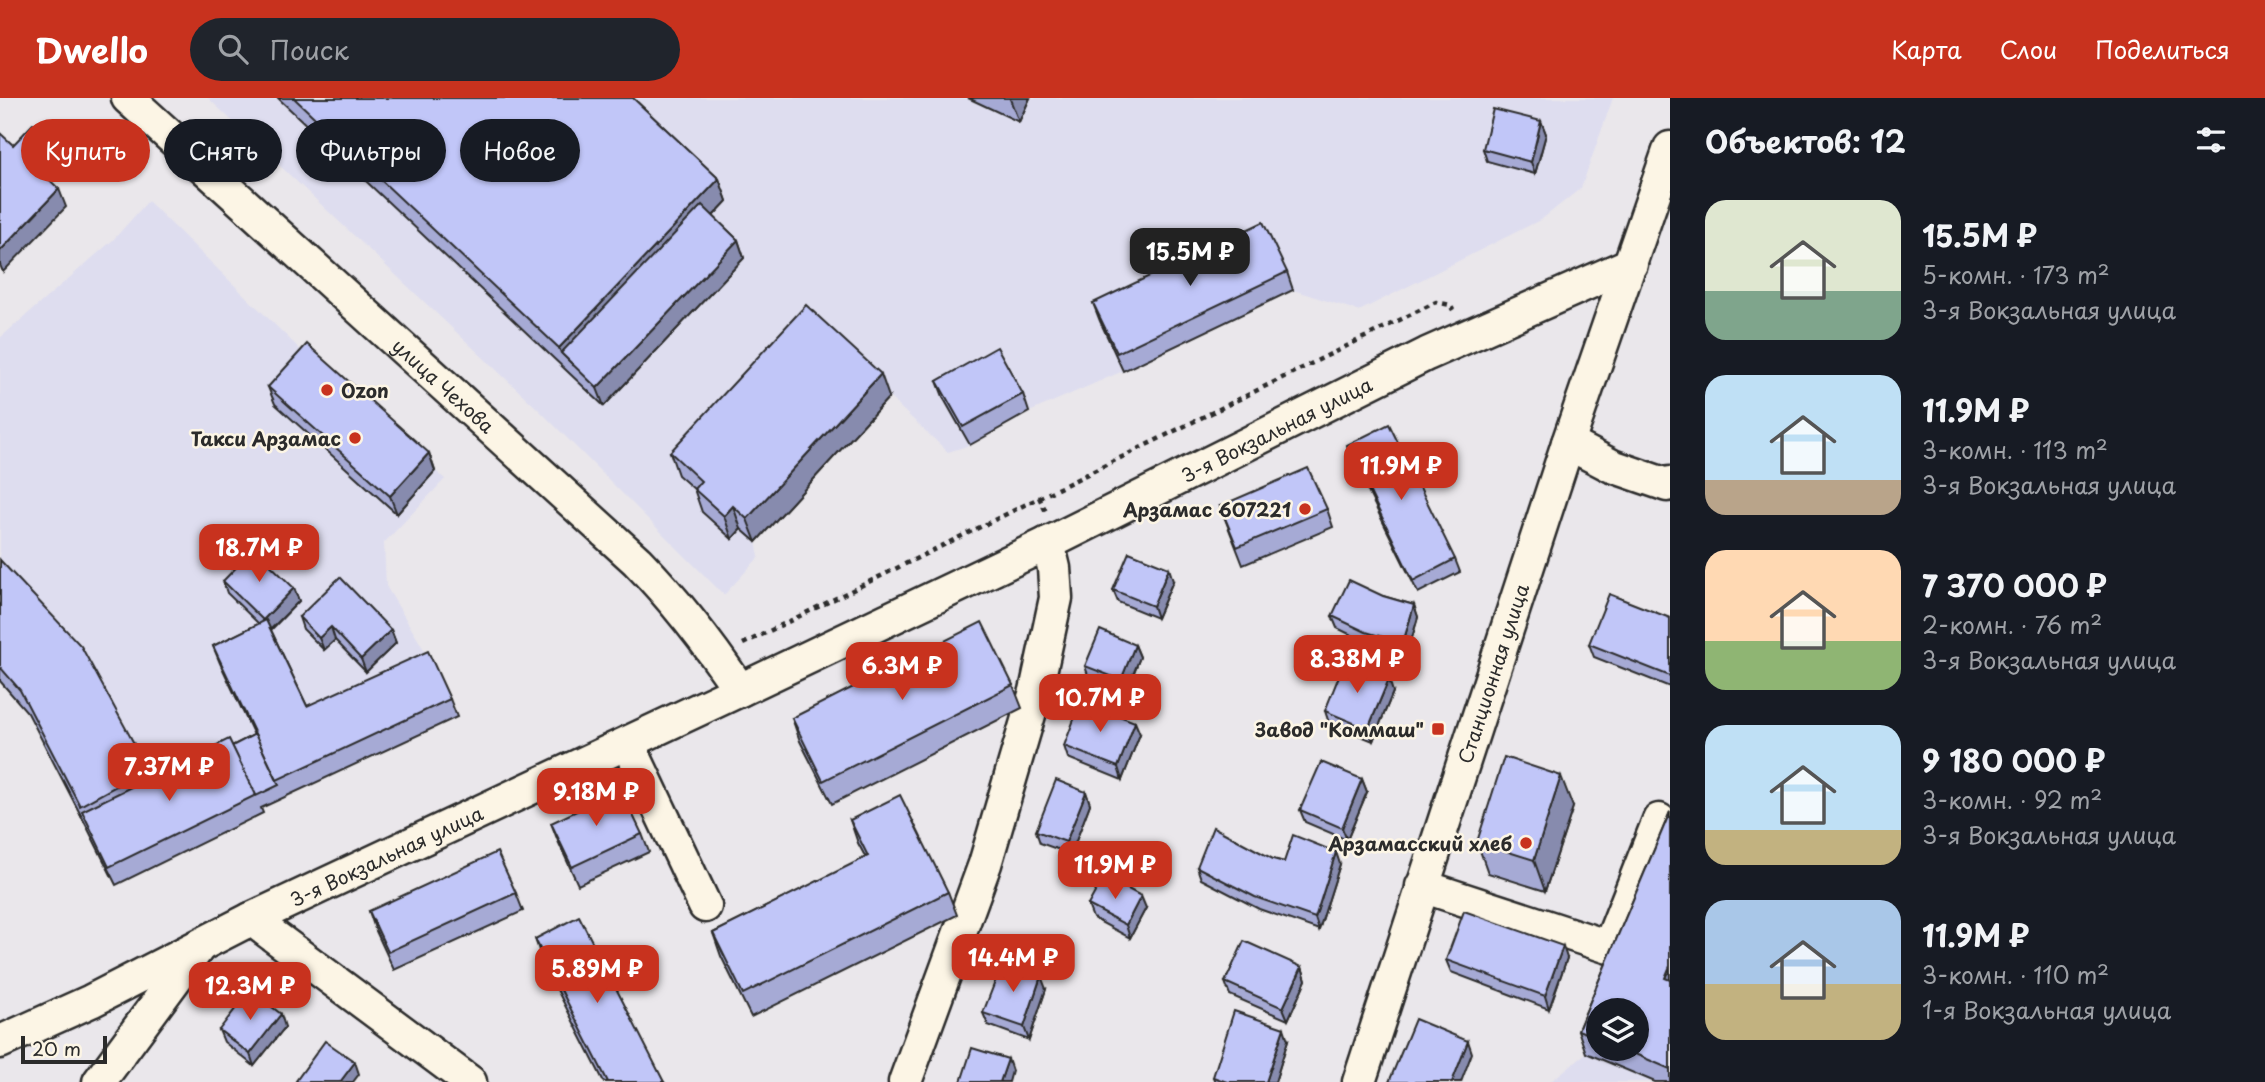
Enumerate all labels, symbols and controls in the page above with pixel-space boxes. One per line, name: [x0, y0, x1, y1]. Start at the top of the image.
search box: [190, 18, 680, 81]
text: Dwello: [35, 24, 148, 74]
icon: search: [214, 30, 252, 68]
text: Поиск: [270, 30, 349, 69]
text: Карта: [1891, 31, 1962, 67]
text: Слои: [2000, 31, 2057, 67]
text: Поделиться: [2095, 31, 2230, 67]
text: Объектов: 12: [1705, 118, 1906, 163]
chip: Купить: [21, 119, 150, 182]
chip: Снять: [164, 119, 282, 182]
chip: Фильтры: [296, 119, 446, 182]
chip: Новое: [460, 119, 580, 182]
icon: filters: [2192, 121, 2230, 159]
text: 15.5M ₽: [1922, 212, 2037, 257]
pin: 15.5M ₽: [1125, 228, 1255, 288]
icon: home: [1761, 228, 1845, 312]
text: 15.5M ₽: [1146, 233, 1234, 268]
text: 5-комн. · 173 m²: [1922, 257, 2110, 292]
text: 3-я Вокзальная улица: [1922, 292, 2176, 327]
street label: улица Чехова: [387, 331, 501, 439]
street label: 3-я Вокзальная улица: [1176, 370, 1377, 489]
place label: Ozon: [341, 376, 389, 404]
marker: Ozon: [319, 382, 335, 398]
text: 11.9M ₽: [1922, 387, 2029, 432]
icon: home: [1761, 403, 1845, 487]
place label: Такси Арзамас: [191, 424, 341, 452]
marker: Такси Арзамас: [347, 430, 363, 446]
text: 3-комн. · 113 m²: [1922, 432, 2108, 467]
pin: 11.9M ₽: [1336, 442, 1466, 502]
text: 11.9M ₽: [1360, 447, 1442, 482]
text: 3-я Вокзальная улица: [1922, 467, 2176, 502]
place label: Арзамас 607221: [1122, 495, 1291, 523]
marker: Арзамас 607221: [1297, 501, 1313, 517]
pin: 18.7M ₽: [194, 524, 324, 584]
text: 18.7M ₽: [215, 529, 303, 564]
text: 7 370 000 ₽: [1922, 562, 2107, 607]
icon: home: [1761, 578, 1845, 662]
street label: Станционная улица: [1450, 580, 1535, 767]
text: 2-комн. · 76 m²: [1922, 607, 2102, 642]
pin: 8.38M ₽: [1292, 636, 1422, 695]
text: 8.38M ₽: [1310, 640, 1404, 675]
pin: 6.3M ₽: [845, 642, 959, 702]
text: 3-я Вокзальная улица: [1922, 642, 2176, 677]
text: 6.3M ₽: [862, 647, 942, 682]
pin: 10.7M ₽: [1035, 674, 1165, 734]
text: 10.7M ₽: [1055, 679, 1145, 714]
place label: Завод "Коммаш": [1254, 715, 1424, 743]
marker: Завод "Коммаш": [1430, 721, 1446, 737]
text: 9 180 000 ₽: [1922, 737, 2105, 782]
pin: 7.37M ₽: [104, 744, 234, 803]
text: 7.37M ₽: [124, 748, 214, 783]
icon: home: [1761, 753, 1845, 837]
pin: 9.18M ₽: [531, 768, 661, 828]
text: 9.18M ₽: [553, 773, 639, 808]
text: 3-комн. · 92 m²: [1922, 782, 2102, 817]
street label: 3-я Вокзальная улица: [285, 798, 487, 913]
text: 3-я Вокзальная улица: [1922, 817, 2176, 852]
place label: Арзамасский хлеб: [1327, 829, 1512, 857]
marker: Арзамасский хлеб: [1518, 835, 1534, 851]
pin: 11.9M ₽: [1050, 842, 1180, 901]
text: 11.9M ₽: [1074, 846, 1156, 881]
text: 11.9M ₽: [1922, 912, 2029, 957]
icon: home: [1761, 928, 1845, 1012]
pin: 14.4M ₽: [948, 934, 1078, 994]
text: 14.4M ₽: [968, 939, 1058, 974]
pin: 5.89M ₽: [532, 946, 662, 1005]
text: 5.89M ₽: [551, 950, 643, 985]
text: 3-комн. · 110 m²: [1922, 957, 2109, 992]
pin: 12.3M ₽: [185, 962, 315, 1022]
text: 12.3M ₽: [205, 967, 295, 1002]
text: 1-я Вокзальная улица: [1922, 992, 2171, 1027]
map controls: [1586, 998, 1649, 1061]
button: layers: [1586, 998, 1649, 1061]
scale bar: [21, 1033, 107, 1065]
text: 20 m: [32, 1034, 81, 1062]

